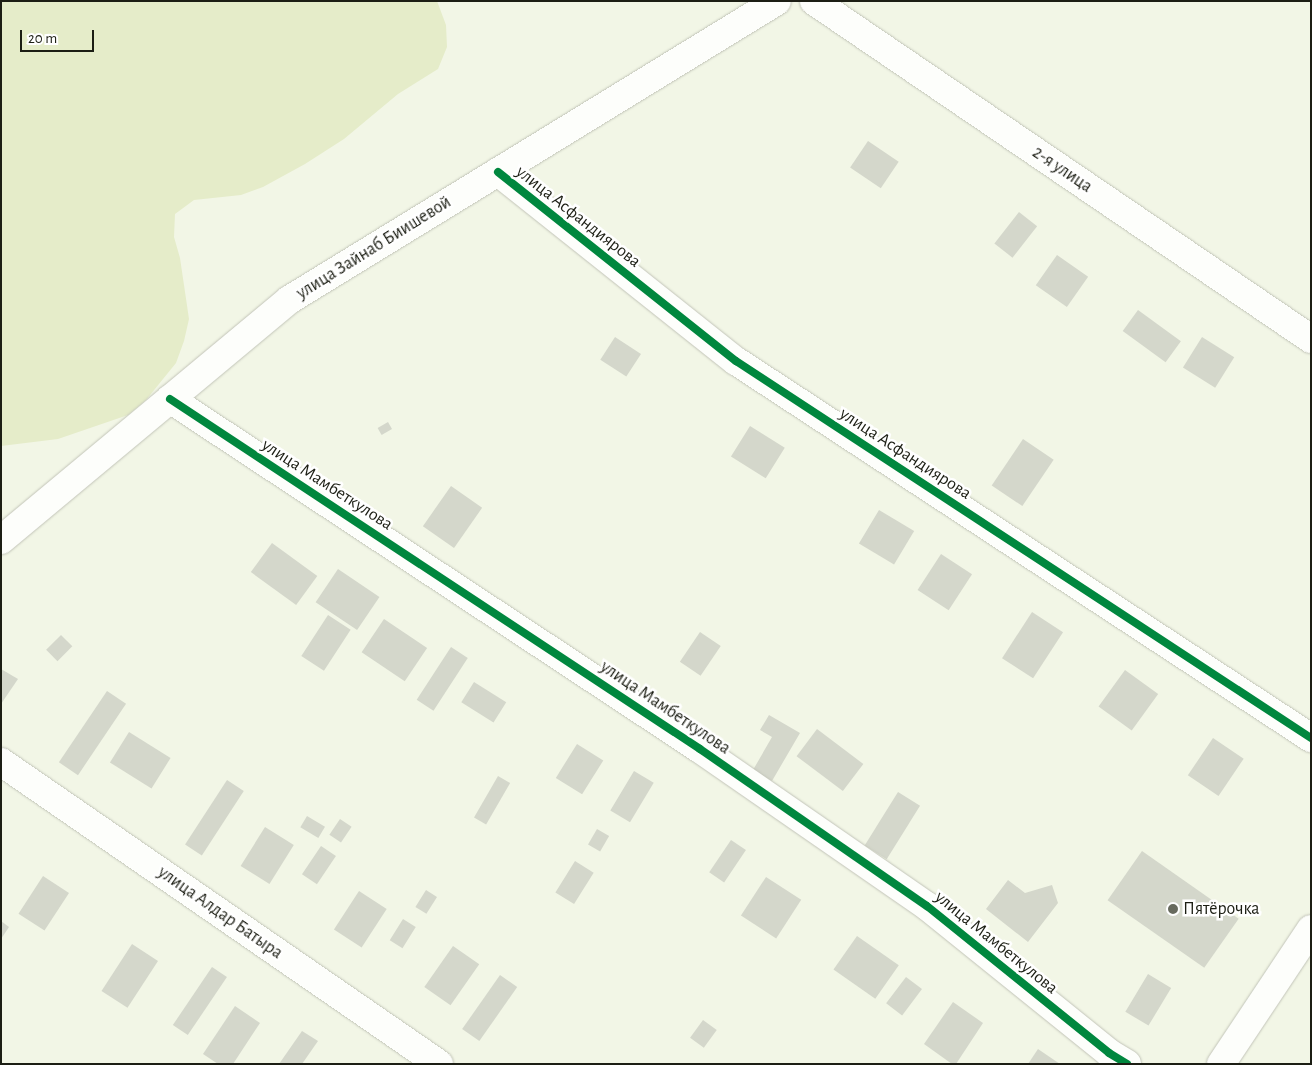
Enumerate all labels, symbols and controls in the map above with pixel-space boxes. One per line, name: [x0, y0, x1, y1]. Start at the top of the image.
scale bar: [22, 20, 96, 52]
text: 20 m: [28, 31, 57, 46]
street label: 2-я улица: [1028, 142, 1096, 198]
street label: улица Асфандиярова: [511, 161, 645, 273]
street label: улица Зайнаб Биишевой: [293, 192, 455, 304]
street label: улица Асфандиярова: [835, 403, 975, 505]
street label: улица Мамбеткулова: [257, 435, 397, 535]
street label: улица Мамбеткулова: [596, 657, 734, 759]
street label: улица Алдар Батыра: [153, 862, 287, 964]
street label: улица Мамбеткулова: [930, 887, 1062, 999]
place label: Пятёрочка: [1183, 898, 1260, 920]
marker: Пятёрочка: [1167, 903, 1179, 915]

